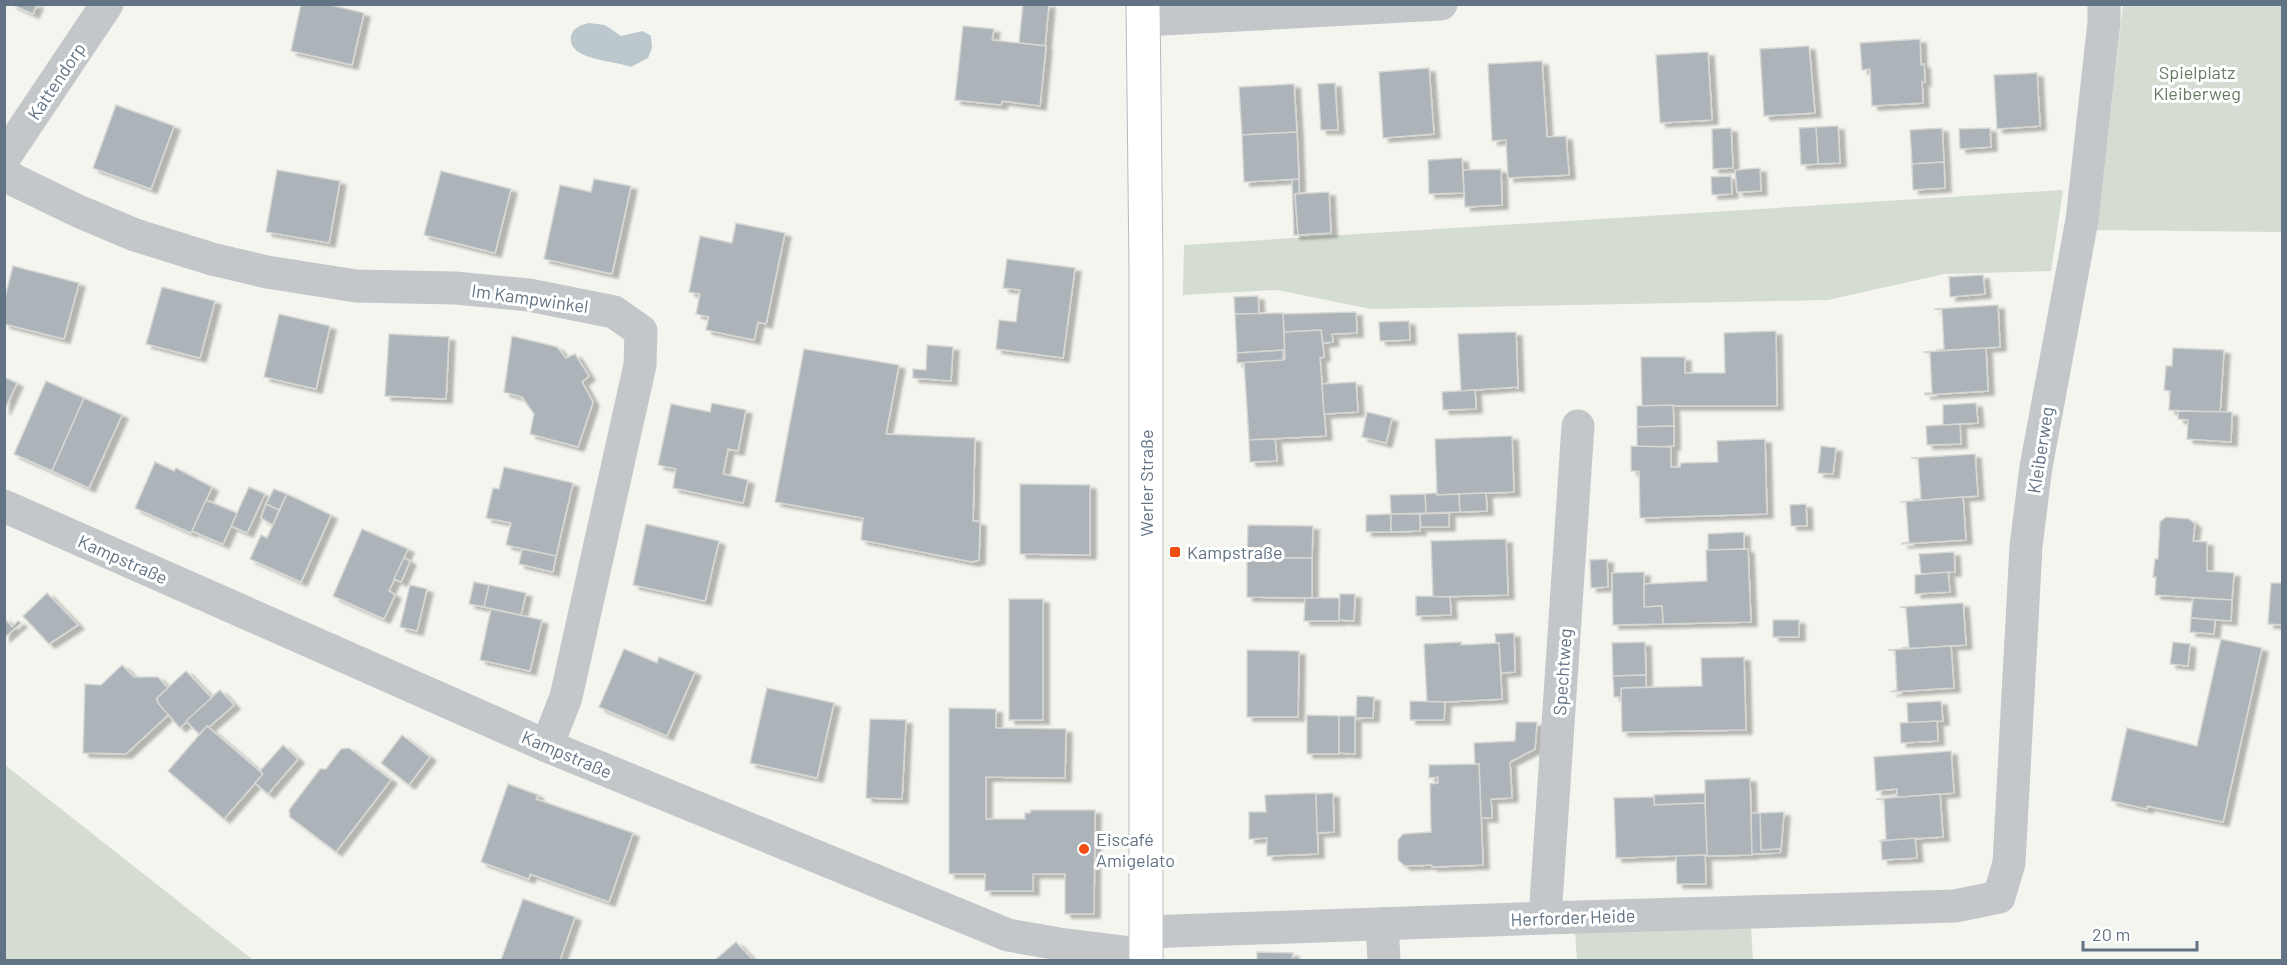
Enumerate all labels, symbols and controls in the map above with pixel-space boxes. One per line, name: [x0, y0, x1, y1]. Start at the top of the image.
street label: Kattendorp: [22, 38, 90, 124]
park label: Spielplatz Kleiberweg: [2153, 61, 2241, 104]
street label: Im Kampwinkel: [470, 279, 590, 317]
street label: Kleiberweg: [2022, 405, 2058, 495]
street label: Werler Straße: [1135, 429, 1157, 537]
street label: Kampstraße: [75, 530, 171, 588]
place label: Kampstraße: [1187, 541, 1283, 563]
marker: Kampstraße: [1168, 545, 1182, 559]
street label: Spechtweg: [1548, 628, 1576, 716]
street label: Kampstraße: [519, 725, 615, 783]
place label: Eiscafé Amigelato: [1096, 828, 1175, 871]
marker: Eiscafé Amigelato: [1077, 842, 1091, 856]
street label: Herforder Heide: [1510, 904, 1636, 930]
scale bar: [2083, 914, 2197, 952]
text: 20 m: [2092, 923, 2130, 945]

